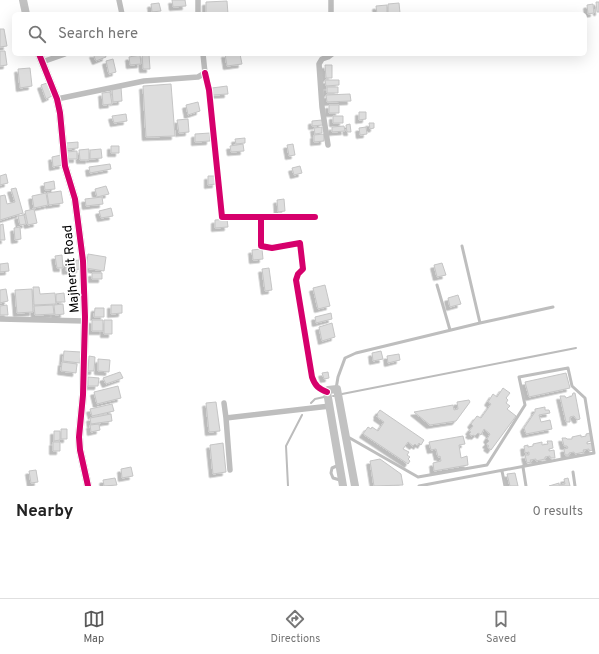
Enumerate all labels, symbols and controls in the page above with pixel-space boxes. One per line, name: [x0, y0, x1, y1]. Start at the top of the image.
search box: [12, 12, 587, 56]
icon: search: [26, 23, 48, 45]
text: Search here: [58, 25, 138, 44]
street label: Majherait Road: [60, 224, 84, 313]
text: Nearby: [16, 501, 73, 523]
text: 0 results: [532, 504, 583, 520]
tab: Map: [83, 608, 105, 646]
tab: Directions: [270, 608, 320, 646]
tab: Saved: [486, 608, 516, 646]

